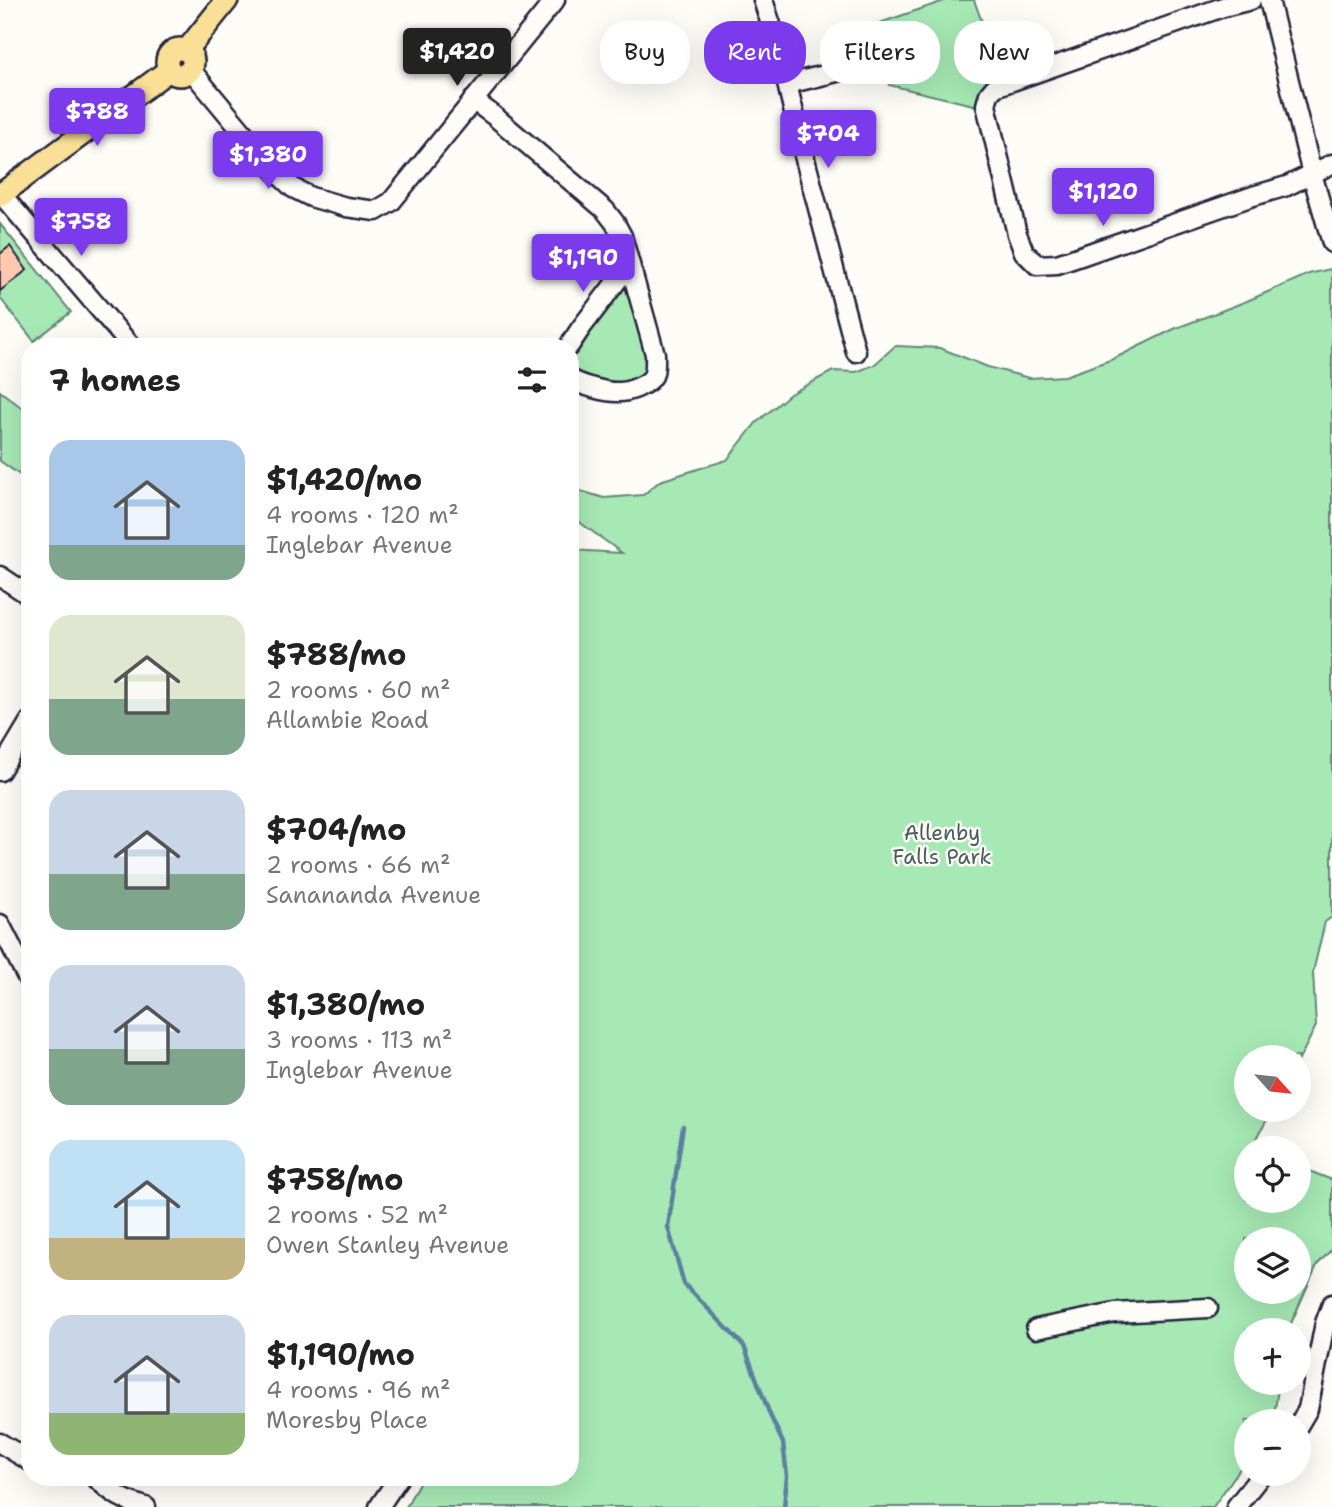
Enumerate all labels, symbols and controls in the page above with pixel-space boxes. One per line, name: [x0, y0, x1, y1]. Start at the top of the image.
chip: Buy: [600, 21, 690, 84]
chip: Rent: [704, 21, 806, 84]
chip: Filters: [820, 21, 940, 84]
chip: New: [954, 21, 1054, 84]
pin: $1,420: [400, 28, 514, 88]
text: $1,420: [419, 36, 495, 66]
pin: $788: [56, 88, 138, 148]
text: $788: [65, 96, 129, 126]
pin: $704: [787, 110, 869, 170]
text: $704: [796, 118, 860, 148]
pin: $1,380: [211, 132, 325, 191]
text: $1,380: [229, 139, 307, 169]
pin: $1,120: [1046, 168, 1160, 228]
text: $1,120: [1068, 176, 1138, 206]
pin: $758: [40, 198, 122, 258]
text: $758: [50, 206, 112, 236]
pin: $1,190: [526, 234, 640, 294]
text: $1,190: [548, 242, 618, 272]
text: 7 homes: [49, 360, 181, 401]
icon: filters: [513, 361, 551, 399]
text: $1,420/mo: [266, 459, 422, 500]
icon: home: [105, 468, 189, 552]
text: 4 rooms · 120 m²: [266, 500, 459, 530]
text: Inglebar Avenue: [266, 530, 453, 560]
text: $788/mo: [266, 634, 407, 675]
icon: home: [105, 643, 189, 727]
text: 2 rooms · 60 m²: [266, 675, 451, 705]
text: Allambie Road: [266, 705, 429, 735]
text: $704/mo: [266, 809, 406, 850]
icon: home: [105, 818, 189, 902]
park label: Allenby Falls Park: [893, 819, 991, 871]
text: 2 rooms · 66 m²: [266, 850, 451, 880]
text: Sanananda Avenue: [266, 880, 481, 910]
text: $1,380/mo: [266, 984, 425, 1025]
icon: home: [105, 993, 189, 1077]
text: 3 rooms · 113 m²: [266, 1025, 452, 1055]
north arrow: [1234, 1045, 1311, 1122]
map controls: [1234, 1045, 1311, 1486]
text: Inglebar Avenue: [266, 1055, 453, 1085]
button: locate: [1234, 1136, 1311, 1213]
text: $758/mo: [266, 1159, 404, 1200]
icon: home: [105, 1168, 189, 1252]
text: 2 rooms · 52 m²: [266, 1200, 448, 1230]
button: layers: [1234, 1227, 1311, 1304]
text: Owen Stanley Avenue: [266, 1230, 509, 1260]
button: +: [1234, 1318, 1311, 1395]
text: $1,190/mo: [266, 1334, 415, 1375]
icon: home: [105, 1343, 189, 1427]
text: 4 rooms · 96 m²: [266, 1375, 451, 1405]
text: Moresby Place: [266, 1405, 428, 1435]
button: −: [1234, 1409, 1311, 1486]

